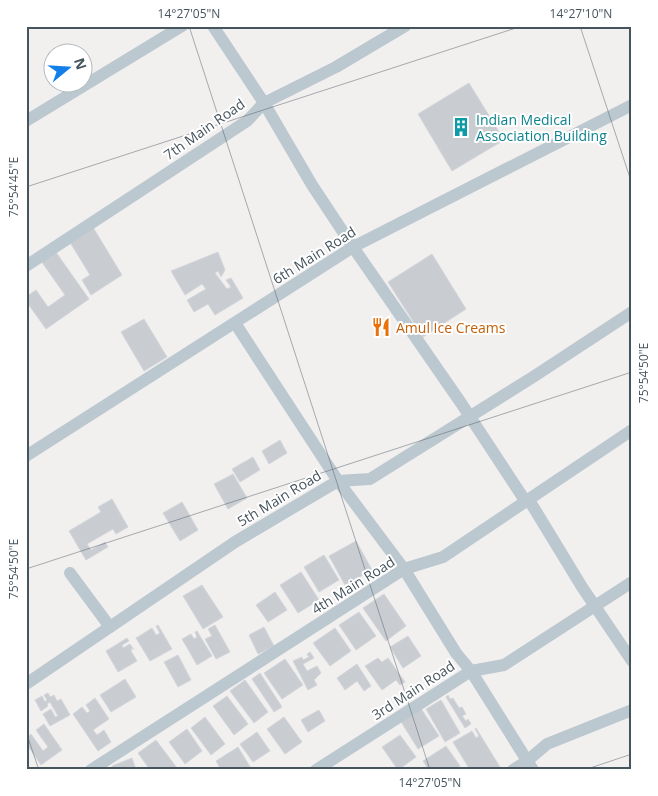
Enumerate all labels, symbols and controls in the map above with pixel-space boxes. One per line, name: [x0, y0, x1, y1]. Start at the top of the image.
text: 14°27'05"N: [158, 5, 220, 22]
text: 14°27'10"N: [550, 5, 612, 22]
north arrow: [42, 42, 92, 92]
text: N: [70, 55, 92, 72]
street label: 7th Main Road: [160, 94, 248, 164]
place label: Indian Medical Association Building: [476, 110, 607, 145]
building icon: Indian Medical Association Building: [450, 116, 472, 138]
text: 75°54'45"E: [5, 157, 22, 217]
street label: 6th Main Road: [269, 222, 359, 288]
restaurant icon: Amul Ice Creams: [370, 316, 392, 338]
place label: Amul Ice Creams: [396, 318, 506, 337]
text: 75°54'50"E: [635, 343, 652, 403]
street label: 5th Main Road: [233, 465, 325, 531]
text: 75°54'50"E: [5, 539, 22, 599]
street label: 4th Main Road: [308, 552, 398, 618]
street label: 3rd Main Road: [368, 656, 458, 724]
text: 14°27'05"N: [399, 774, 461, 791]

